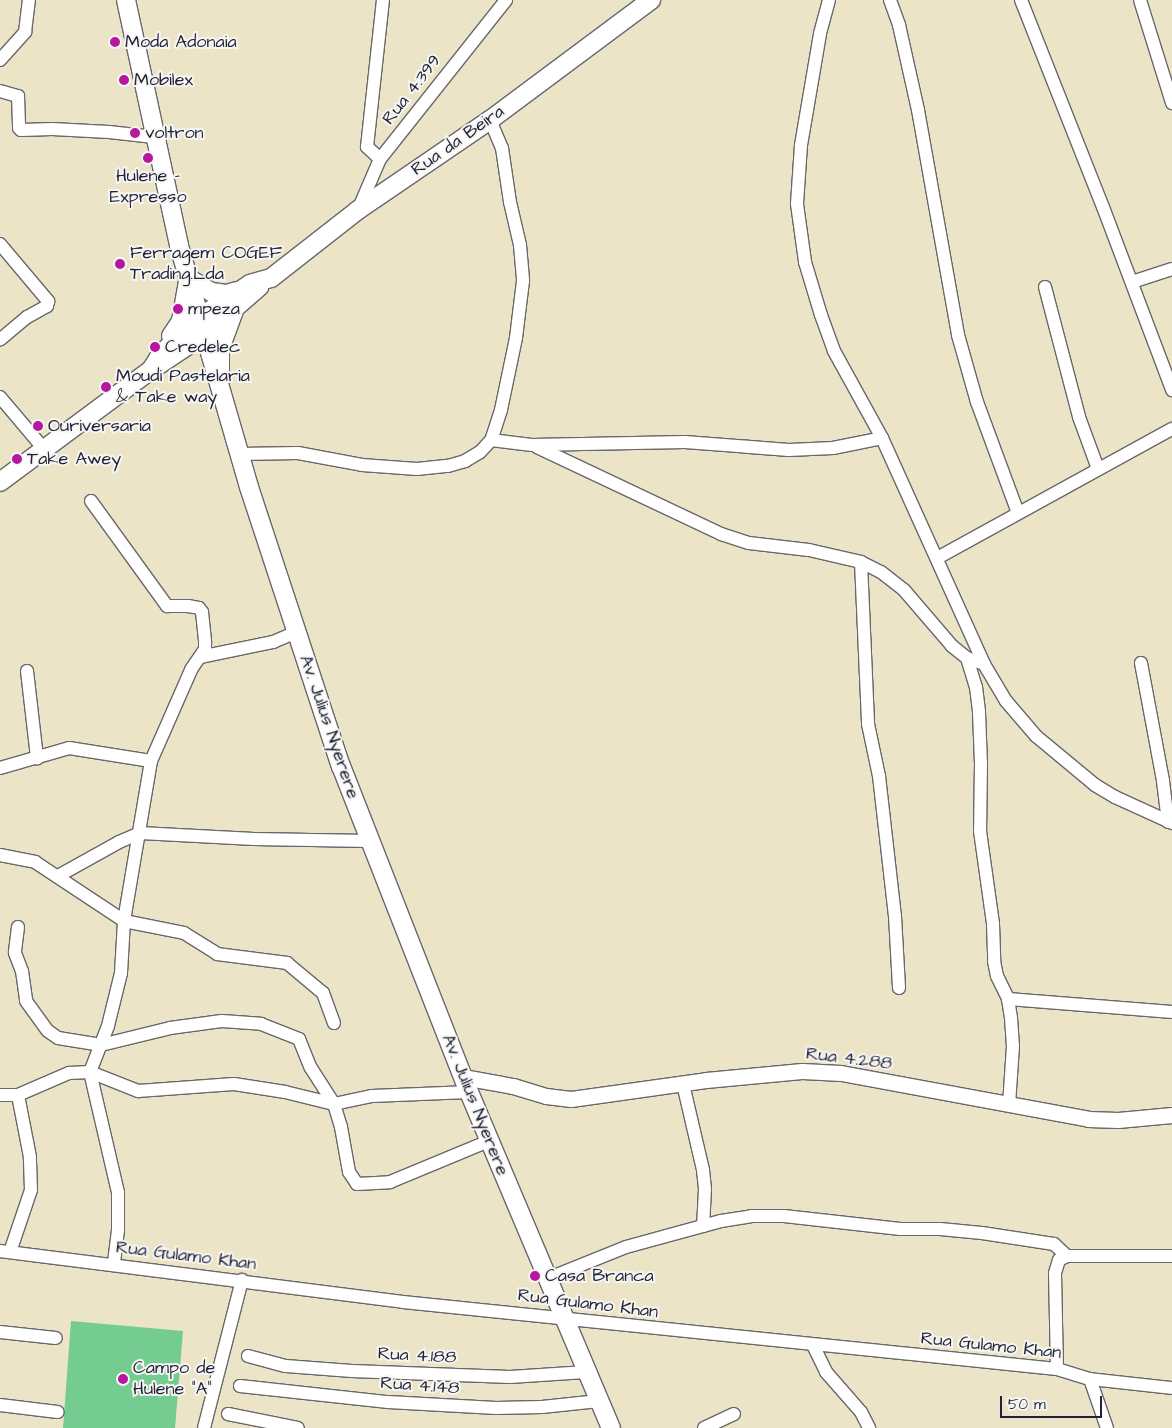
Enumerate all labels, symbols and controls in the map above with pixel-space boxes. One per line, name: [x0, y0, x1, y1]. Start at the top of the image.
place label: Moda Adonaia: [125, 31, 237, 53]
marker: Moda Adonaia: [109, 36, 121, 48]
street label: Rua 4.399: [378, 51, 446, 129]
place label: Mobilex: [134, 69, 193, 91]
marker: Mobilex: [118, 74, 130, 86]
street label: Rua da Beira: [407, 101, 509, 181]
place label: voltron: [145, 122, 204, 144]
marker: voltron: [129, 127, 141, 139]
marker: Hulene - Expresso: [142, 152, 154, 164]
place label: Hulene - Expresso: [109, 166, 187, 208]
place label: Ferragem COGEF Trading.Lda: [130, 243, 282, 286]
marker: Ferragem COGEF Trading.Lda: [114, 258, 126, 270]
place label: mpeza: [188, 298, 240, 320]
marker: mpeza: [172, 303, 184, 315]
place label: Credelec: [165, 336, 240, 358]
marker: Credelec: [149, 341, 161, 353]
place label: Moudi Pastelaria & Take way: [116, 366, 250, 408]
marker: Moudi Pastelaria & Take way: [100, 381, 112, 393]
place label: Ouriversaria: [48, 415, 151, 437]
marker: Ouriversaria: [32, 420, 44, 432]
place label: Take Awey: [27, 448, 121, 470]
marker: Take Awey: [11, 453, 23, 465]
street label: Av. Julius Nyerere: [294, 652, 364, 802]
street label: Av. Julius Nyerere: [437, 1031, 513, 1179]
street label: Rua 4.288: [805, 1043, 893, 1075]
street label: Rua Gulamo Khan: [115, 1237, 257, 1275]
place label: Casa Branca: [545, 1265, 654, 1287]
marker: Casa Branca: [529, 1270, 541, 1282]
street label: Rua Gulamo Khan: [517, 1285, 659, 1323]
street label: Rua Gulamo Khan: [920, 1328, 1062, 1364]
street label: Rua 4.188: [377, 1343, 457, 1369]
place label: Campo de Hulene "A": [133, 1358, 215, 1400]
street label: Rua 4.148: [380, 1372, 460, 1400]
marker: Campo de Hulene "A": [117, 1373, 129, 1385]
scale bar: [1002, 1386, 1104, 1418]
text: 50 m: [1008, 1394, 1046, 1415]

